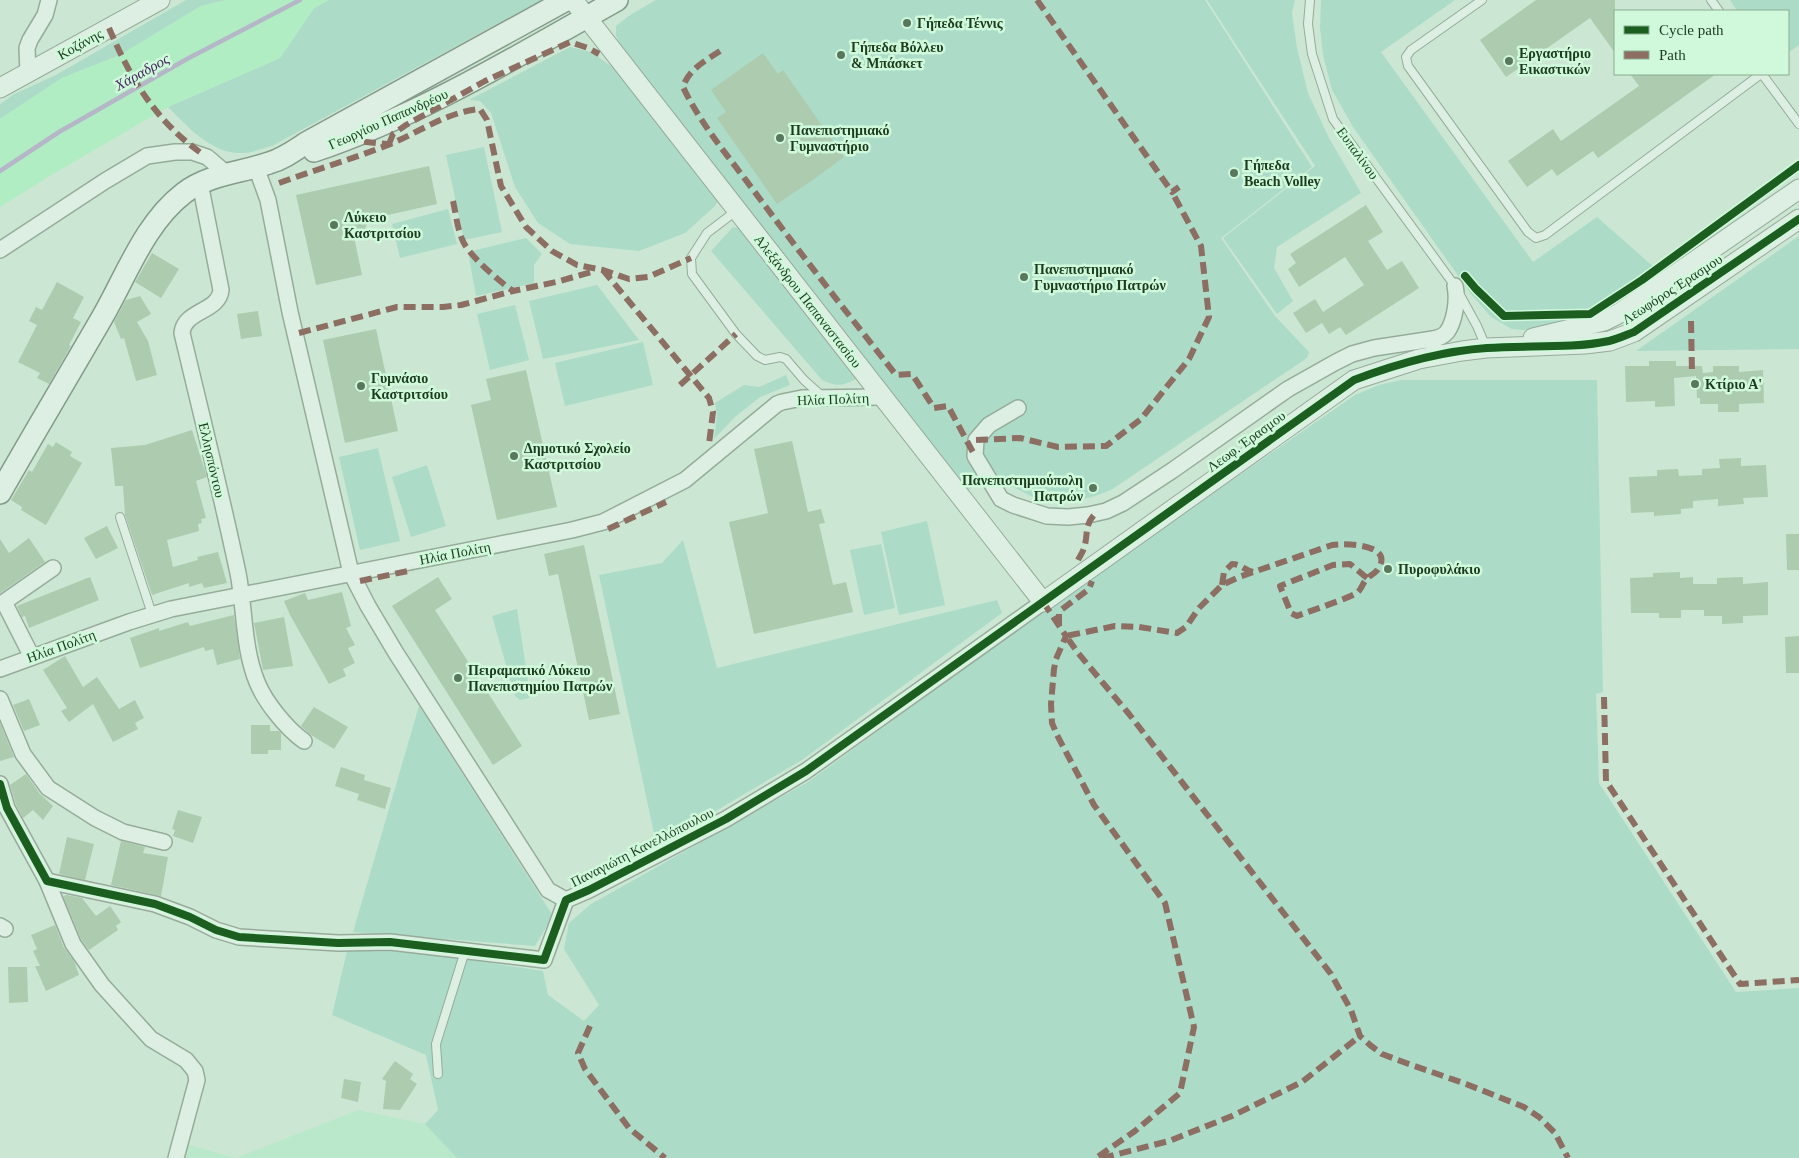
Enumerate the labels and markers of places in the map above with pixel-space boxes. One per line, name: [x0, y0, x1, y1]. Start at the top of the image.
place label: Γήπεδα Τέννις: [917, 16, 1004, 31]
marker: Γήπεδα Τέννις: [901, 17, 913, 29]
place label: Γήπεδα Βόλλευ & Μπάσκετ: [851, 40, 943, 71]
place label: Εργαστήριο Εικαστικών: [1519, 46, 1591, 77]
marker: Γήπεδα Βόλλευ & Μπάσκετ: [835, 49, 847, 61]
marker: Εργαστήριο Εικαστικών: [1503, 55, 1515, 67]
place label: Πανεπιστημιακό Γυμναστήριο: [790, 123, 889, 154]
marker: Πανεπιστημιακό Γυμναστήριο: [774, 132, 786, 144]
place label: Γήπεδα Beach Volley: [1244, 158, 1321, 189]
marker: Γήπεδα Beach Volley: [1228, 167, 1240, 179]
place label: Λύκειο Καστριτσίου: [344, 210, 421, 241]
marker: Λύκειο Καστριτσίου: [328, 219, 340, 231]
place label: Πανεπιστημιακό Γυμναστήριο Πατρών: [1034, 262, 1166, 293]
marker: Πανεπιστημιακό Γυμναστήριο Πατρών: [1018, 271, 1030, 283]
place label: Γυμνάσιο Καστριτσίου: [371, 371, 448, 402]
place label: Κτίριο Α': [1705, 377, 1762, 392]
marker: Κτίριο Α': [1689, 378, 1701, 390]
marker: Γυμνάσιο Καστριτσίου: [355, 380, 367, 392]
place label: Δημοτικό Σχολείο Καστριτσίου: [524, 441, 631, 472]
marker: Δημοτικό Σχολείο Καστριτσίου: [508, 450, 520, 462]
place label: Πανεπιστημιούπολη Πατρών: [962, 473, 1084, 504]
marker: Πανεπιστημιούπολη Πατρών: [1087, 482, 1099, 494]
place label: Πυροφυλάκιο: [1398, 562, 1480, 577]
marker: Πυροφυλάκιο: [1382, 563, 1394, 575]
place label: Πειραματικό Λύκειο Πανεπιστημίου Πατρών: [468, 663, 613, 694]
marker: Πειραματικό Λύκειο Πανεπιστημίου Πατρών: [452, 672, 464, 684]

